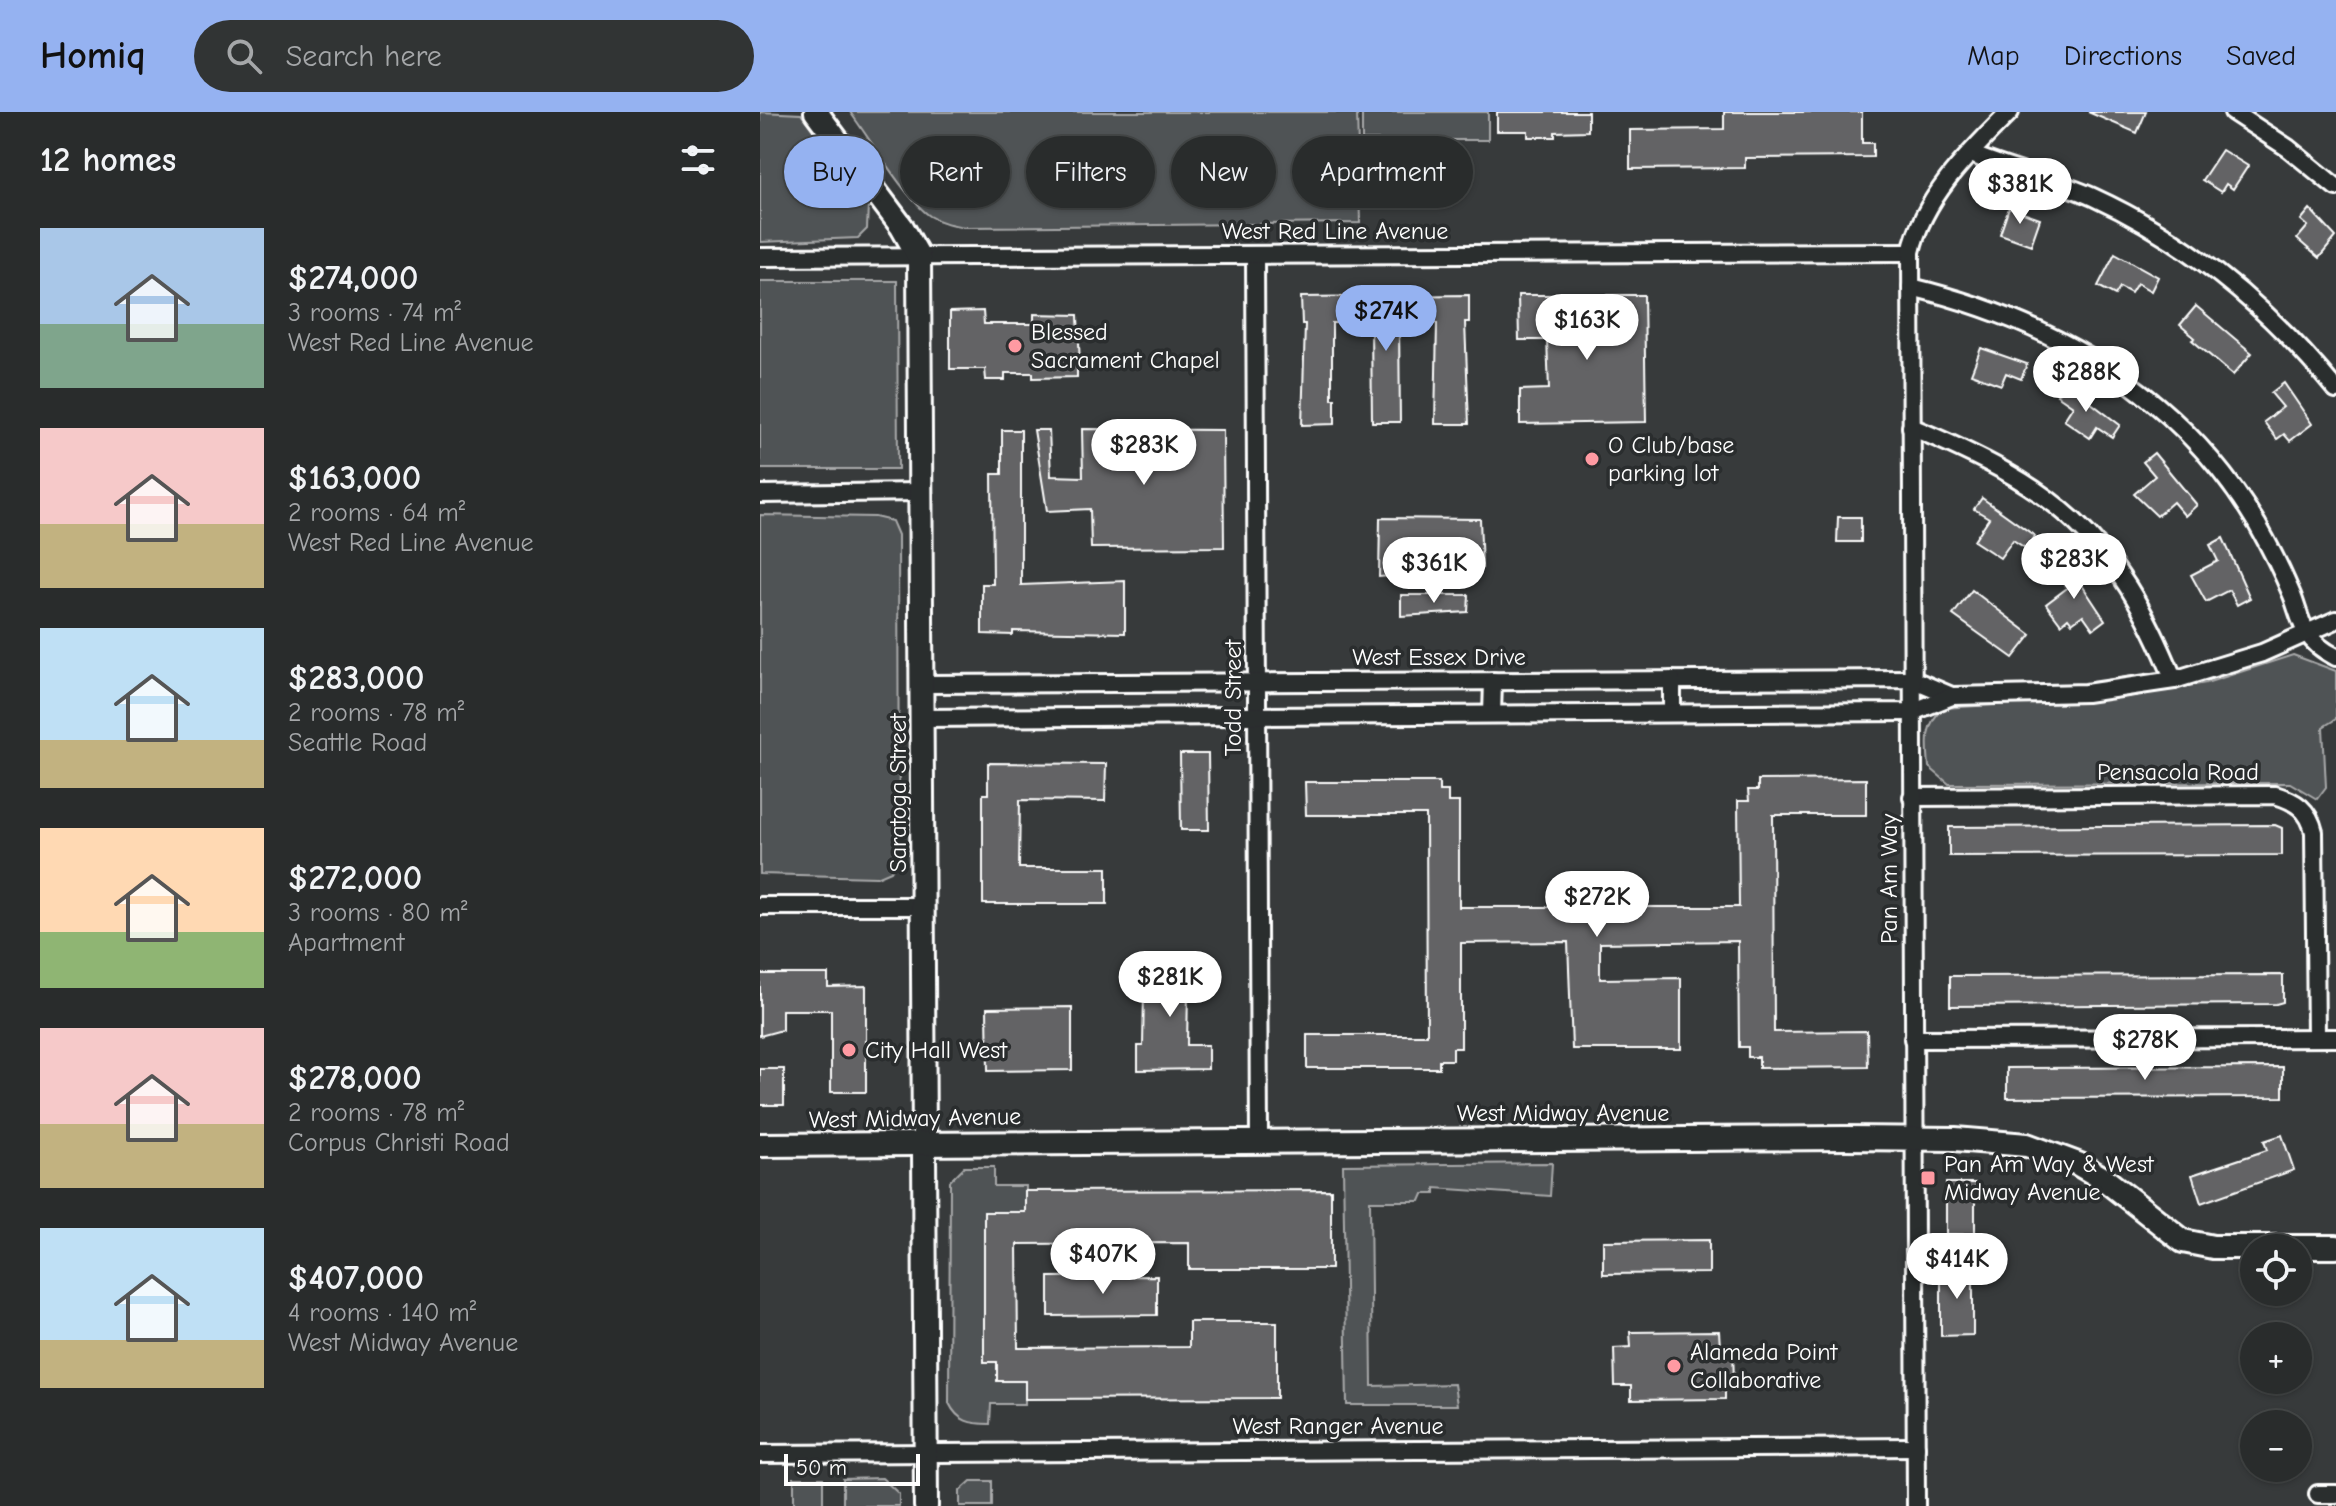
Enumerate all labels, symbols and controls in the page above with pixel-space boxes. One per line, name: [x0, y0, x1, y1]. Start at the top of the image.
search box: [194, 20, 754, 92]
text: Homiq: [40, 34, 146, 78]
icon: search: [222, 34, 266, 78]
text: Search here: [286, 39, 442, 74]
text: Map: [1967, 40, 2020, 72]
text: Directions: [2064, 40, 2182, 72]
text: Saved: [2226, 40, 2296, 72]
chip: Buy: [784, 136, 884, 208]
chip: Rent: [900, 136, 1010, 208]
chip: Filters: [1026, 136, 1155, 208]
chip: New: [1171, 136, 1276, 208]
chip: Apartment: [1292, 136, 1473, 208]
icon: filters: [676, 138, 720, 182]
text: 12 homes: [40, 140, 176, 180]
pin: $381K: [1964, 158, 2076, 226]
text: $381K: [1987, 169, 2053, 199]
street label: West Red Line Avenue: [1222, 217, 1448, 245]
text: $274,000: [288, 258, 418, 298]
icon: home: [104, 260, 200, 356]
pin: $274K: [1330, 285, 1442, 353]
pin: $163K: [1531, 294, 1643, 362]
text: $274K: [1354, 296, 1418, 326]
text: 3 rooms · 74 m²: [288, 298, 461, 328]
text: $163K: [1554, 305, 1620, 335]
place label: Blessed Sacrament Chapel: [1031, 318, 1220, 374]
text: West Red Line Avenue: [288, 328, 534, 358]
marker: Blessed Sacrament Chapel: [1006, 337, 1024, 355]
pin: $288K: [2030, 346, 2142, 414]
text: $288K: [2051, 357, 2121, 387]
pin: $283K: [1088, 419, 1200, 487]
text: $283K: [1109, 430, 1179, 460]
place label: O Club/base parking lot: [1608, 431, 1734, 487]
marker: O Club/base parking lot: [1583, 450, 1601, 468]
text: $163,000: [288, 458, 421, 498]
icon: home: [104, 460, 200, 556]
text: 2 rooms · 64 m²: [288, 498, 465, 528]
text: West Red Line Avenue: [288, 528, 534, 558]
pin: $283K: [2018, 533, 2130, 601]
pin: $361K: [1378, 537, 1490, 605]
text: $283K: [2039, 544, 2109, 574]
text: $361K: [1401, 548, 1467, 578]
street label: Todd Street: [1219, 639, 1247, 756]
street label: West Essex Drive: [1352, 643, 1526, 671]
text: $283,000: [288, 658, 424, 698]
icon: home: [104, 660, 200, 756]
text: 2 rooms · 78 m²: [288, 698, 464, 728]
street label: Saratoga Street: [884, 712, 912, 873]
text: Seattle Road: [288, 728, 427, 758]
street label: Pensacola Road: [2097, 758, 2259, 786]
street label: Pan Am Way: [1875, 814, 1903, 944]
text: $272,000: [288, 858, 422, 898]
icon: home: [104, 860, 200, 956]
pin: $272K: [1541, 871, 1653, 939]
text: $272K: [1563, 882, 1631, 912]
text: 3 rooms · 80 m²: [288, 898, 467, 928]
text: Apartment: [288, 928, 404, 958]
pin: $281K: [1114, 951, 1226, 1019]
text: $281K: [1137, 962, 1203, 992]
pin: $278K: [2089, 1014, 2201, 1082]
text: $278K: [2111, 1025, 2179, 1055]
place label: City Hall West: [865, 1036, 1008, 1064]
marker: City Hall West: [840, 1041, 858, 1059]
text: $278,000: [288, 1058, 422, 1098]
icon: home: [104, 1060, 200, 1156]
text: 2 rooms · 78 m²: [288, 1098, 464, 1128]
street label: West Midway Avenue: [1457, 1099, 1669, 1127]
street label: West Midway Avenue: [809, 1102, 1021, 1134]
text: Corpus Christi Road: [288, 1128, 510, 1158]
place label: Pan Am Way & West Midway Avenue: [1944, 1150, 2155, 1206]
marker: Pan Am Way & West Midway Avenue: [1919, 1169, 1937, 1187]
pin: $407K: [1047, 1228, 1159, 1296]
pin: $414K: [1901, 1233, 2013, 1301]
map controls: [2240, 1234, 2312, 1482]
button: locate: [2240, 1234, 2312, 1306]
text: $407K: [1068, 1239, 1138, 1269]
text: $414K: [1925, 1244, 1989, 1274]
text: $407,000: [288, 1258, 424, 1298]
icon: home: [104, 1260, 200, 1356]
text: 4 rooms · 140 m²: [288, 1298, 476, 1328]
button: +: [2240, 1322, 2312, 1394]
text: West Midway Avenue: [288, 1328, 518, 1358]
place label: Alameda Point Collaborative: [1690, 1338, 1838, 1394]
marker: Alameda Point Collaborative: [1665, 1357, 1683, 1375]
button: −: [2240, 1410, 2312, 1482]
street label: West Ranger Avenue: [1232, 1412, 1444, 1440]
scale bar: [784, 1450, 920, 1486]
text: 50 m: [796, 1455, 847, 1481]

